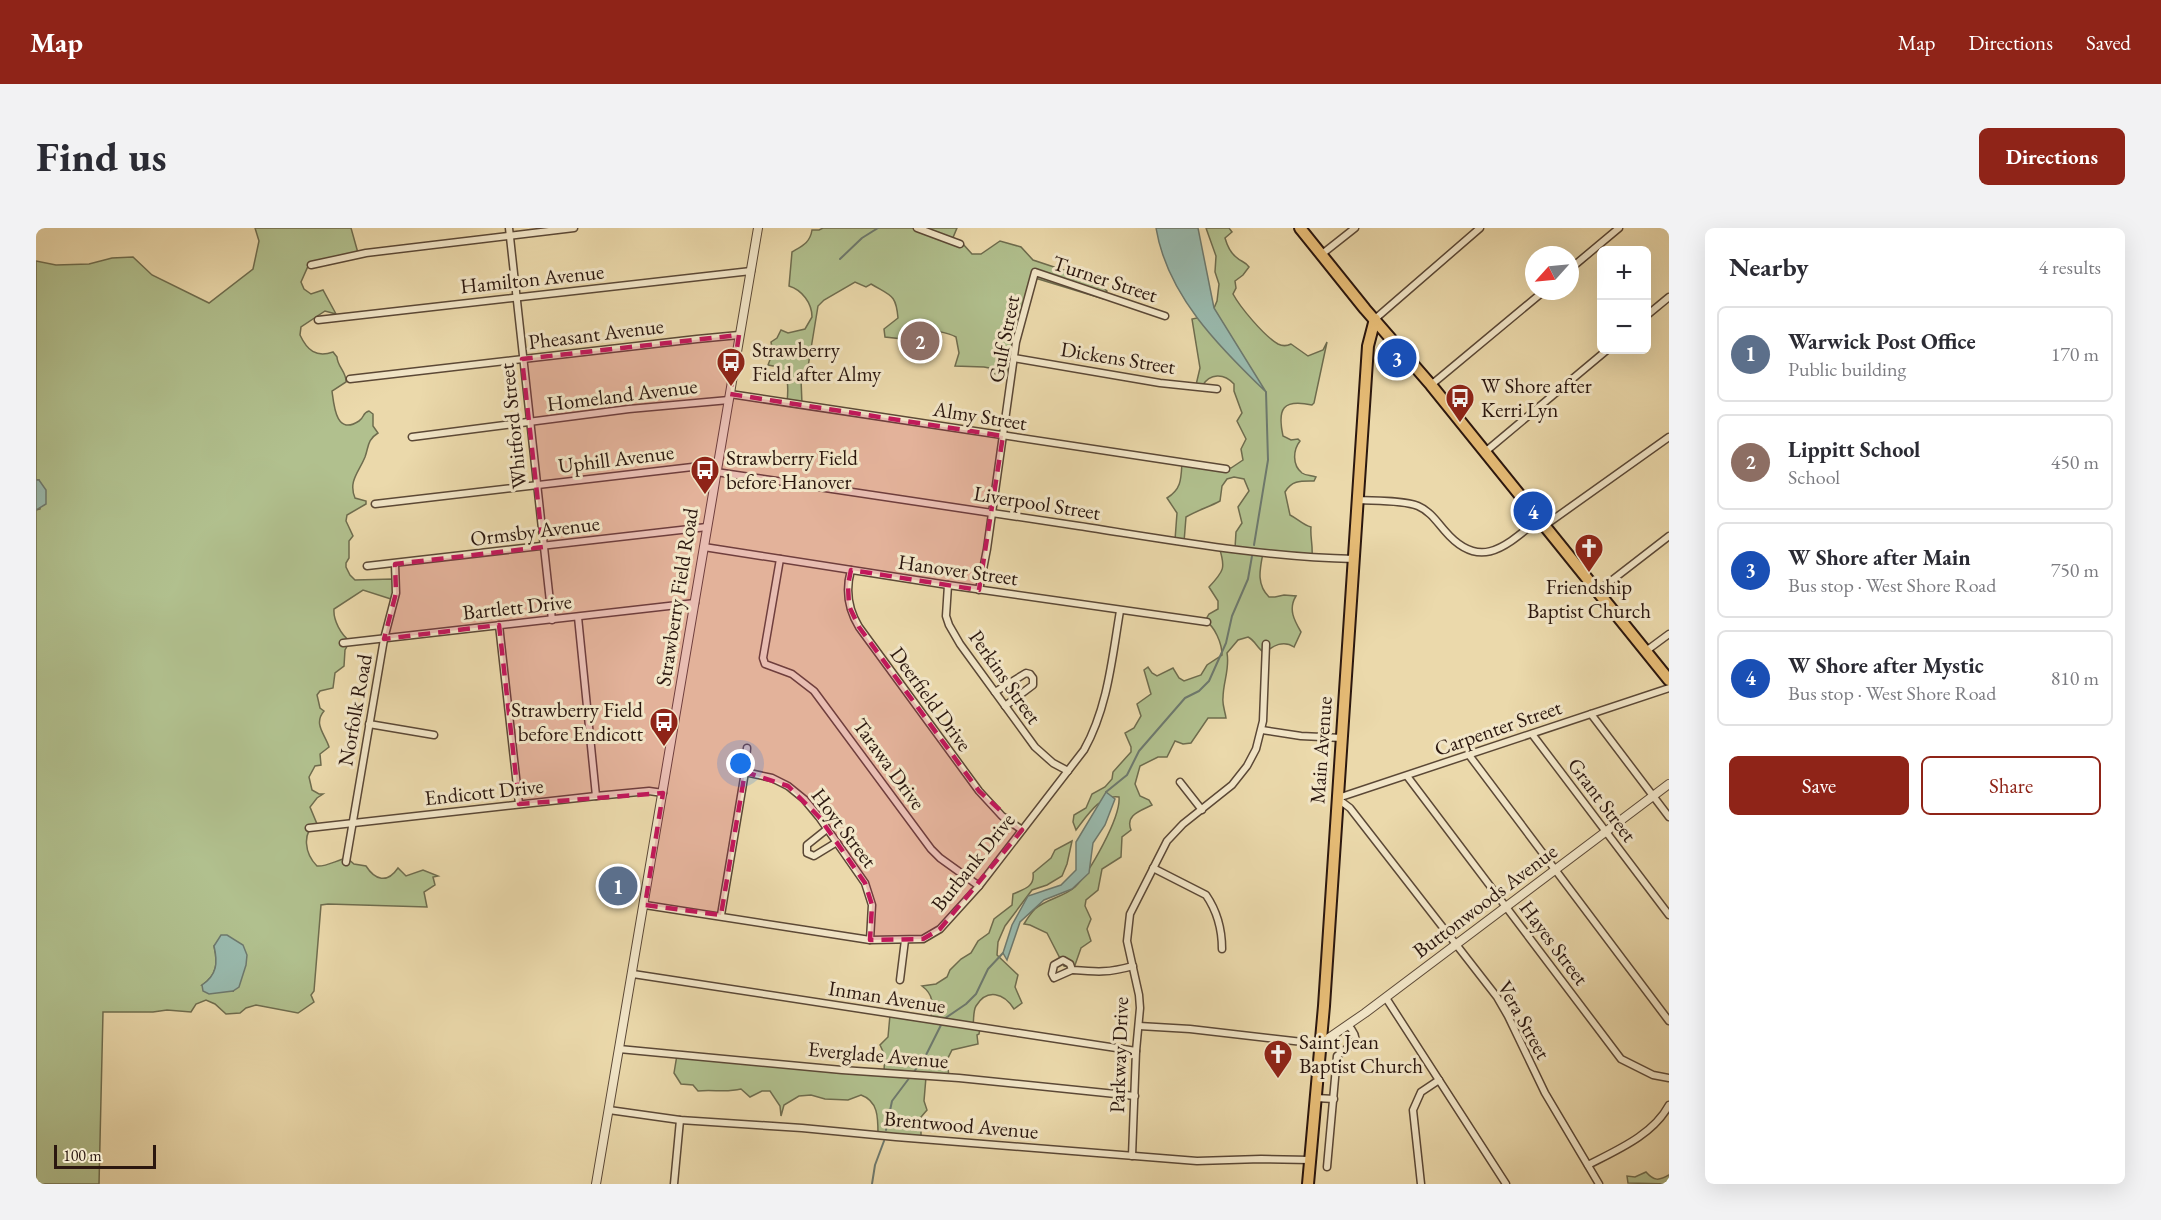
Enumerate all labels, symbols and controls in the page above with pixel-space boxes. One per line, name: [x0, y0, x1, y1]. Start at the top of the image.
text: Map: [30, 24, 83, 60]
text: Map: [1898, 29, 1935, 56]
text: Directions: [1968, 29, 2053, 56]
text: Saved: [2086, 29, 2131, 56]
button: Directions: [1979, 128, 2125, 185]
text: Find us: [36, 129, 167, 184]
north arrow: [1525, 246, 1579, 300]
map controls: [1597, 246, 1651, 354]
button: +: [1597, 246, 1651, 300]
street label: Turner Street: [1049, 249, 1161, 308]
text: Nearby: [1729, 250, 1809, 284]
text: 4 results: [2038, 254, 2101, 280]
street label: Hamilton Avenue: [459, 258, 605, 299]
street label: Gulf Street: [982, 293, 1025, 385]
button: −: [1597, 300, 1651, 354]
street label: Pheasant Avenue: [527, 312, 665, 355]
pin: 2: [900, 318, 940, 364]
text: Warwick Post Office: [1788, 327, 1976, 356]
street label: Dickens Street: [1059, 335, 1178, 380]
place label: Strawberry Field after Almy: [752, 336, 882, 387]
pin: 3: [1378, 336, 1416, 380]
text: 1: [1745, 341, 1756, 367]
text: 170 m: [2051, 341, 2099, 367]
bus stop icon: Strawberry Field after Almy: [715, 346, 747, 388]
text: Public building: [1788, 356, 1906, 382]
street label: Whitford Street: [492, 361, 533, 490]
street label: Homeland Avenue: [545, 372, 699, 417]
place label: W Shore after Kerri Lyn: [1481, 372, 1592, 423]
bus stop icon: W Shore after Kerri Lyn: [1444, 382, 1476, 424]
street label: Almy Street: [930, 395, 1029, 436]
text: Lippitt School: [1788, 435, 1920, 464]
street label: Uphill Avenue: [556, 438, 675, 479]
place label: Strawberry Field before Hanover: [726, 444, 858, 495]
text: 2: [1745, 449, 1756, 475]
text: 450 m: [2051, 449, 2099, 475]
bus stop icon: Strawberry Field before Hanover: [689, 454, 721, 496]
text: School: [1788, 464, 1840, 490]
street label: Liverpool Street: [972, 479, 1103, 526]
pin: 4: [1514, 488, 1552, 534]
street label: Strawberry Field Road: [649, 506, 704, 688]
street label: Ormsby Avenue: [469, 509, 601, 552]
church icon: Friendship Baptist Church: [1573, 532, 1605, 574]
text: W Shore after Main: [1788, 543, 1971, 572]
street label: Hanover Street: [896, 548, 1020, 591]
text: 3: [1745, 557, 1756, 583]
text: 750 m: [2051, 557, 2099, 583]
text: Bus stop · West Shore Road: [1788, 572, 1996, 598]
place label: Friendship Baptist Church: [1527, 573, 1651, 624]
street label: Bartlett Drive: [461, 587, 573, 626]
street label: Perkins Street: [963, 624, 1048, 729]
street label: Deerfield Drive: [884, 641, 978, 756]
street label: Norfolk Road: [331, 651, 378, 768]
text: W Shore after Mystic: [1788, 651, 1984, 680]
text: 4: [1745, 665, 1756, 691]
text: 810 m: [2051, 665, 2099, 691]
text: Bus stop · West Shore Road: [1788, 680, 1996, 706]
street label: Carpenter Street: [1431, 693, 1565, 762]
street label: Main Avenue: [1303, 695, 1338, 805]
place label: Strawberry Field before Endicott: [511, 696, 643, 747]
bus stop icon: Strawberry Field before Endicott: [648, 706, 680, 748]
street label: Tarawa Drive: [847, 713, 932, 815]
your location: [726, 749, 755, 778]
street label: Grant Street: [1562, 752, 1643, 848]
button: Save: [1729, 756, 1909, 815]
button: Share: [1921, 756, 2101, 815]
street label: Endicott Drive: [423, 772, 545, 811]
street label: Hoyt Street: [806, 782, 883, 873]
street label: Burbank Drive: [925, 807, 1021, 916]
street label: Buttonwoods Avenue: [1407, 837, 1562, 964]
pin: 1: [598, 864, 638, 908]
street label: Hayes Street: [1514, 895, 1595, 991]
street label: Inman Avenue: [826, 974, 948, 1019]
street label: Vera Street: [1492, 976, 1557, 1064]
street label: Parkway Drive: [1103, 996, 1134, 1114]
place label: Saint Jean Baptist Church: [1299, 1028, 1423, 1079]
street label: Everglade Avenue: [807, 1035, 949, 1074]
church icon: Saint Jean Baptist Church: [1262, 1038, 1294, 1080]
street label: Brentwood Avenue: [883, 1104, 1039, 1145]
scale bar: [54, 1142, 156, 1170]
text: 100 m: [63, 1145, 102, 1166]

